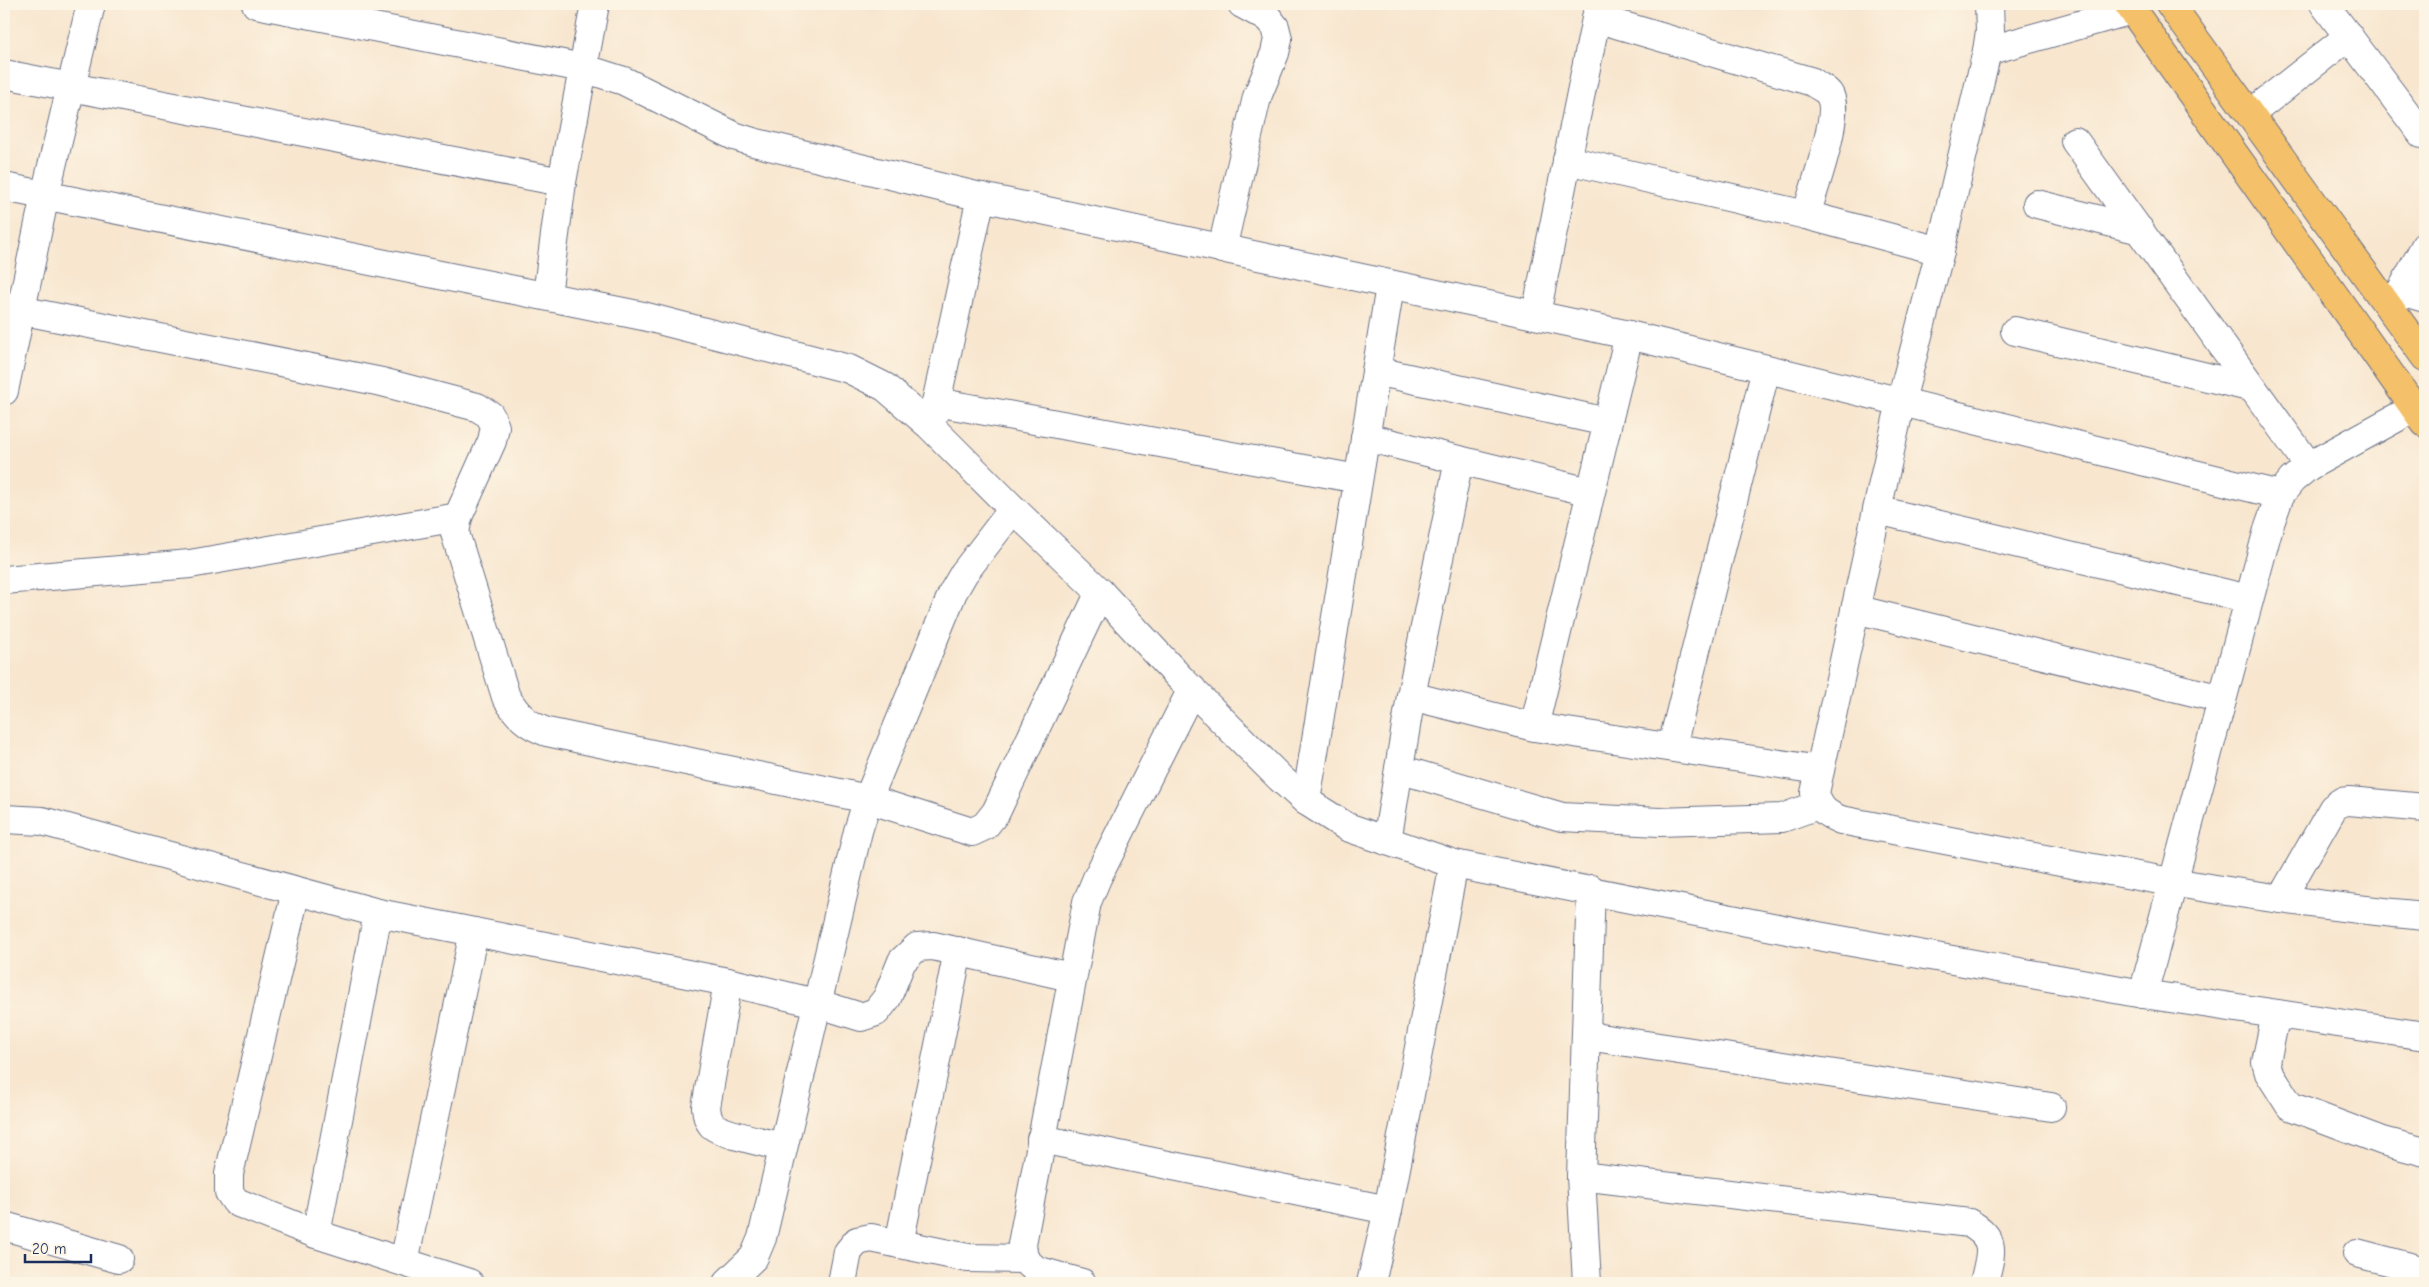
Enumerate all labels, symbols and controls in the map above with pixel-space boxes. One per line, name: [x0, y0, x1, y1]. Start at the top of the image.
scale bar: [25, 1232, 91, 1264]
text: 20 m: [32, 1240, 66, 1258]

